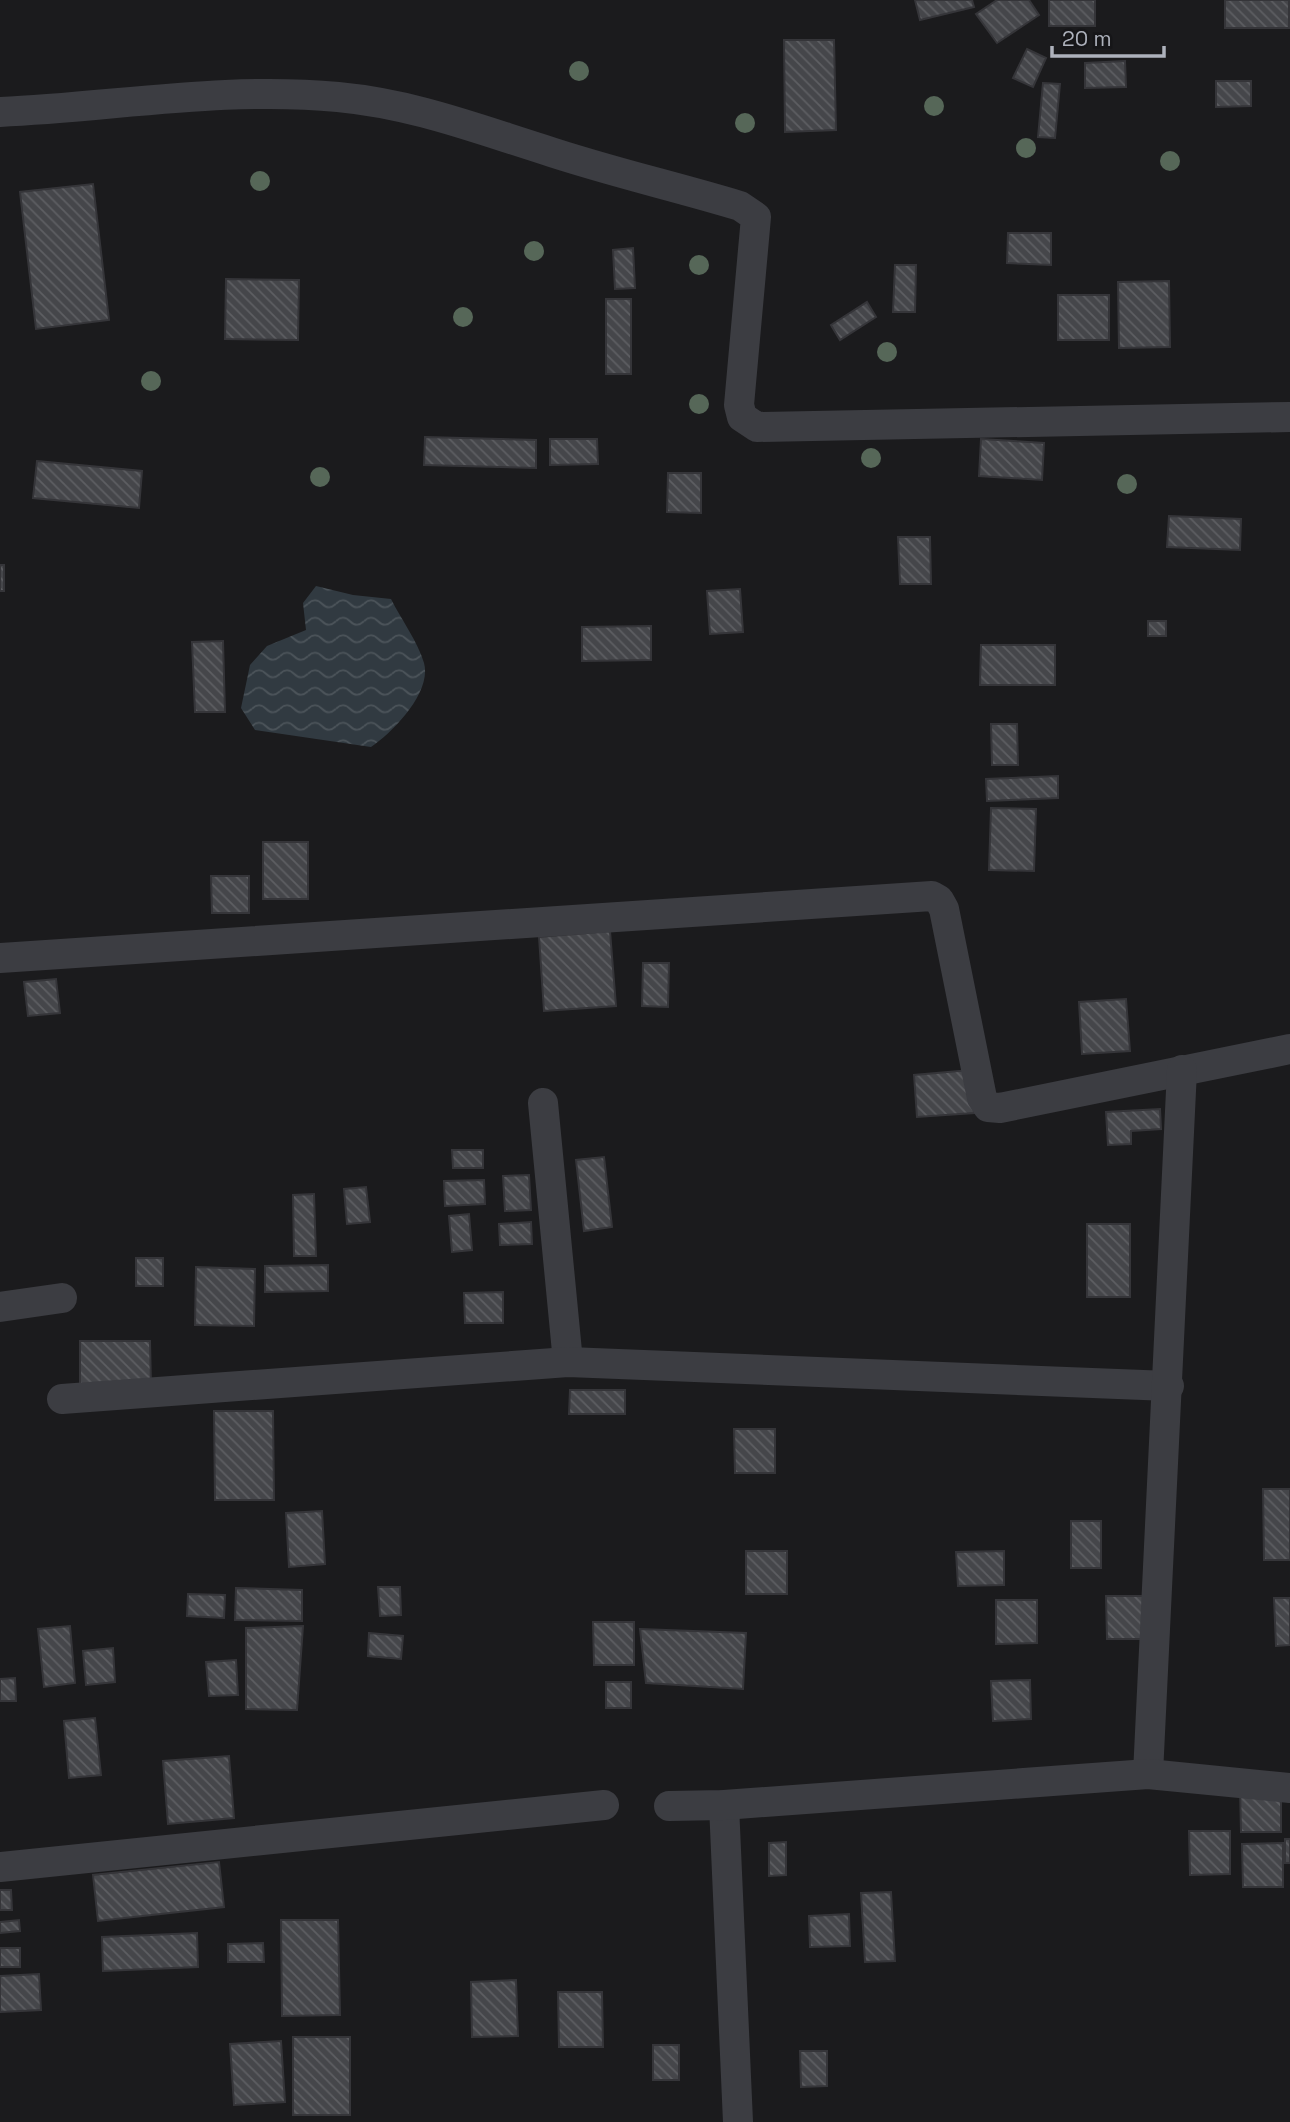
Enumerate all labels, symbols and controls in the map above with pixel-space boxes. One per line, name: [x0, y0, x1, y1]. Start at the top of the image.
scale bar: [1052, 14, 1164, 58]
text: 20 m: [1062, 25, 1112, 52]

